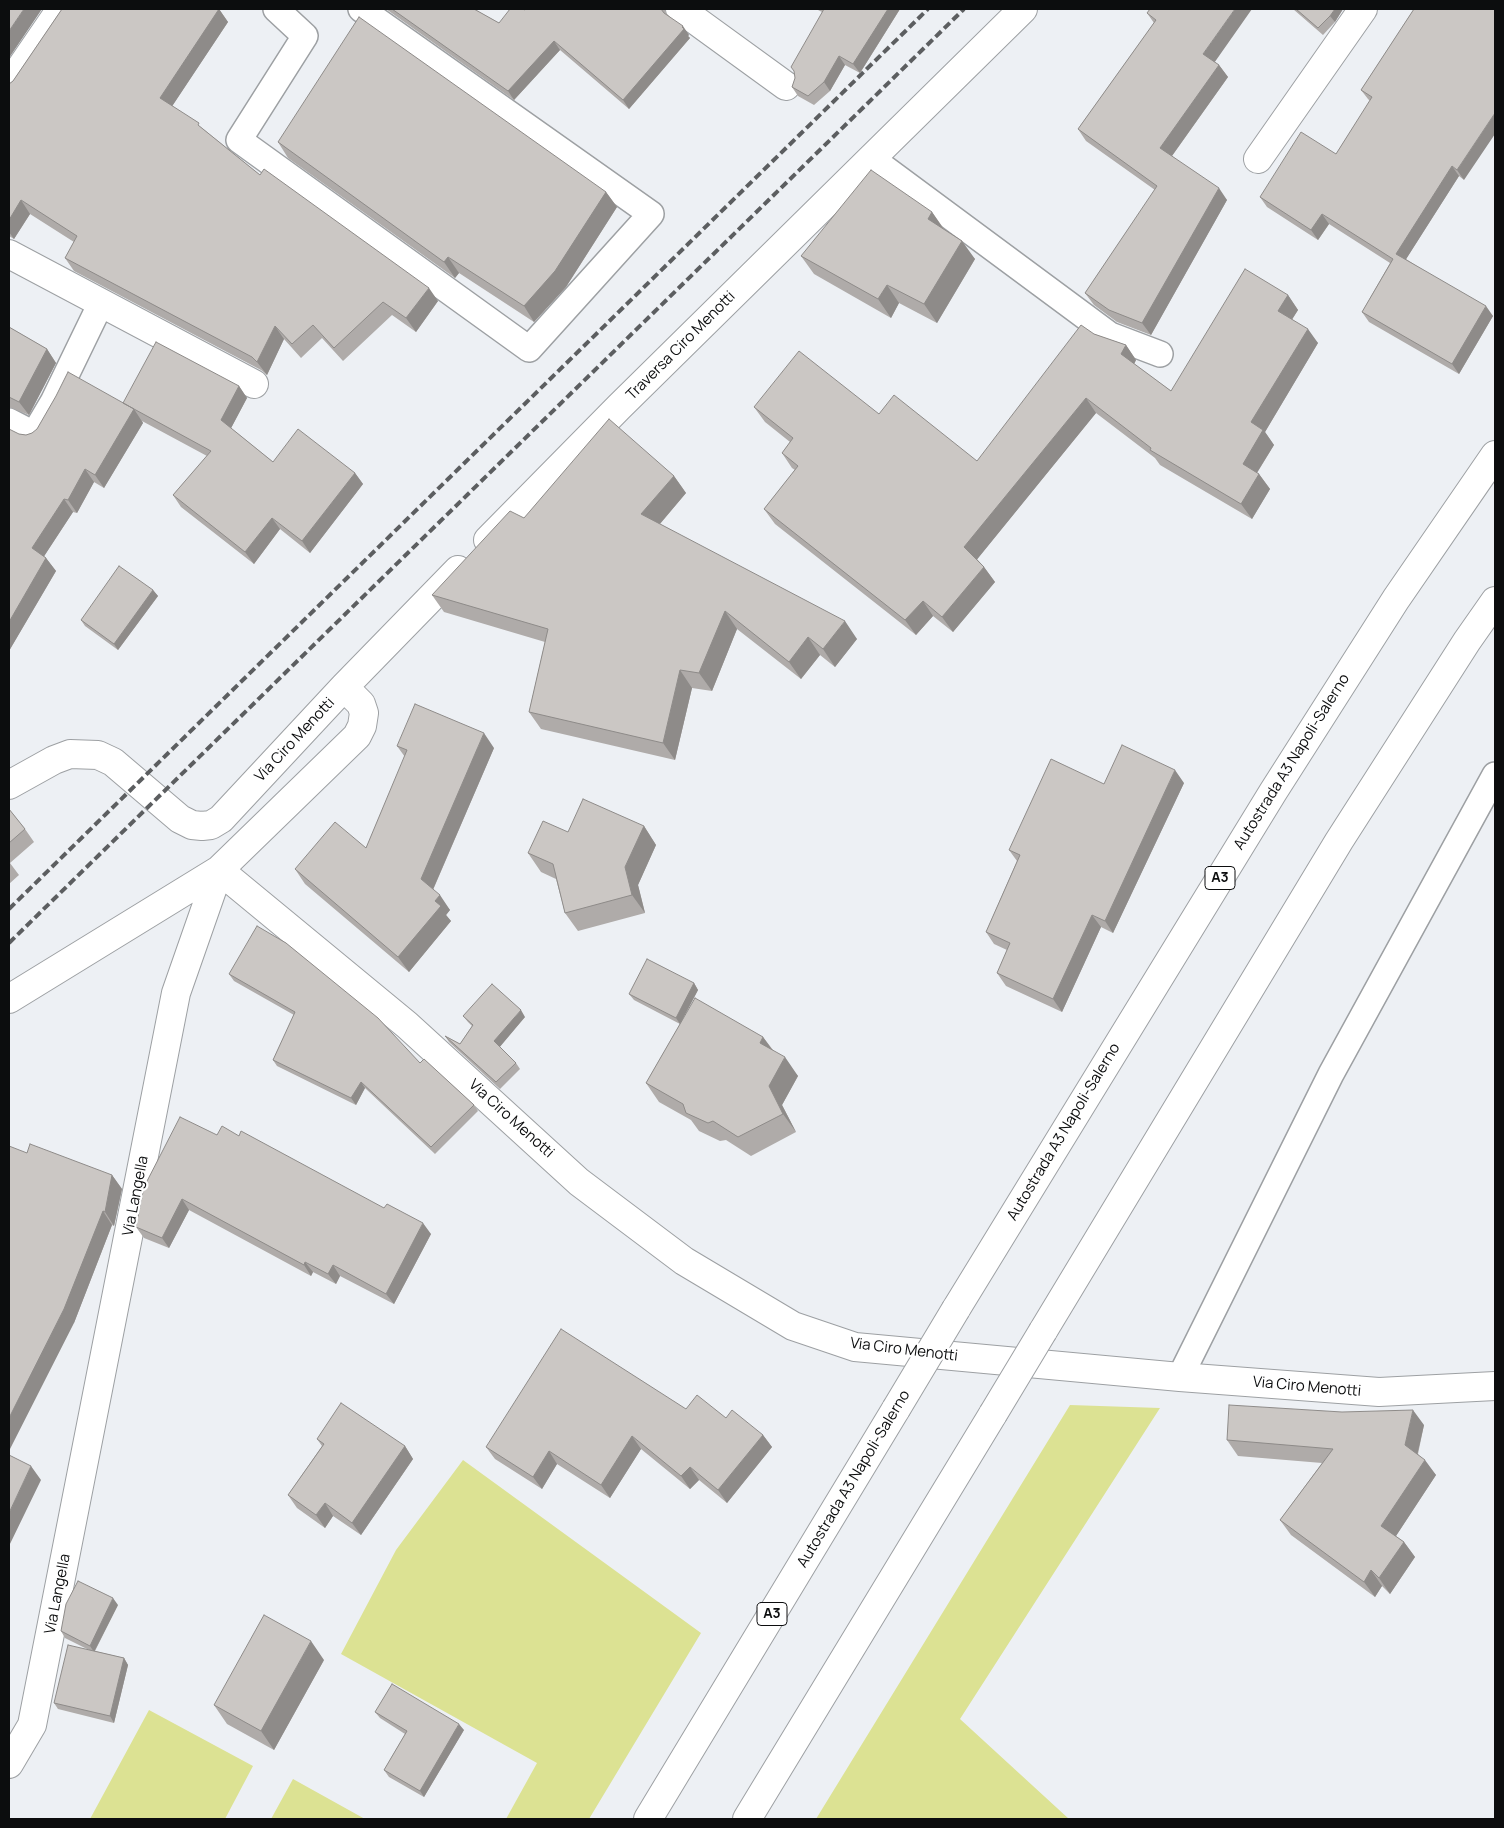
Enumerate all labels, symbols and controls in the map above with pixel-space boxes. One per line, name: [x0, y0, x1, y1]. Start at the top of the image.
street label: Traversa Ciro Menotti: [623, 288, 739, 404]
street label: Autostrada A3 Napoli-Salerno: [1230, 671, 1354, 853]
street label: Via Ciro Menotti: [251, 694, 339, 786]
road number: A3: [1205, 866, 1235, 890]
street label: Autostrada A3 Napoli-Salerno: [1004, 1040, 1124, 1224]
street label: Via Ciro Menotti: [465, 1076, 557, 1162]
street label: Via Langella: [119, 1154, 153, 1238]
street label: Via Ciro Menotti: [849, 1334, 959, 1366]
street label: Via Ciro Menotti: [1252, 1373, 1362, 1401]
street label: Autostrada A3 Napoli-Salerno: [794, 1387, 914, 1571]
street label: Via Langella: [41, 1552, 75, 1636]
road number: A3: [757, 1602, 787, 1626]

